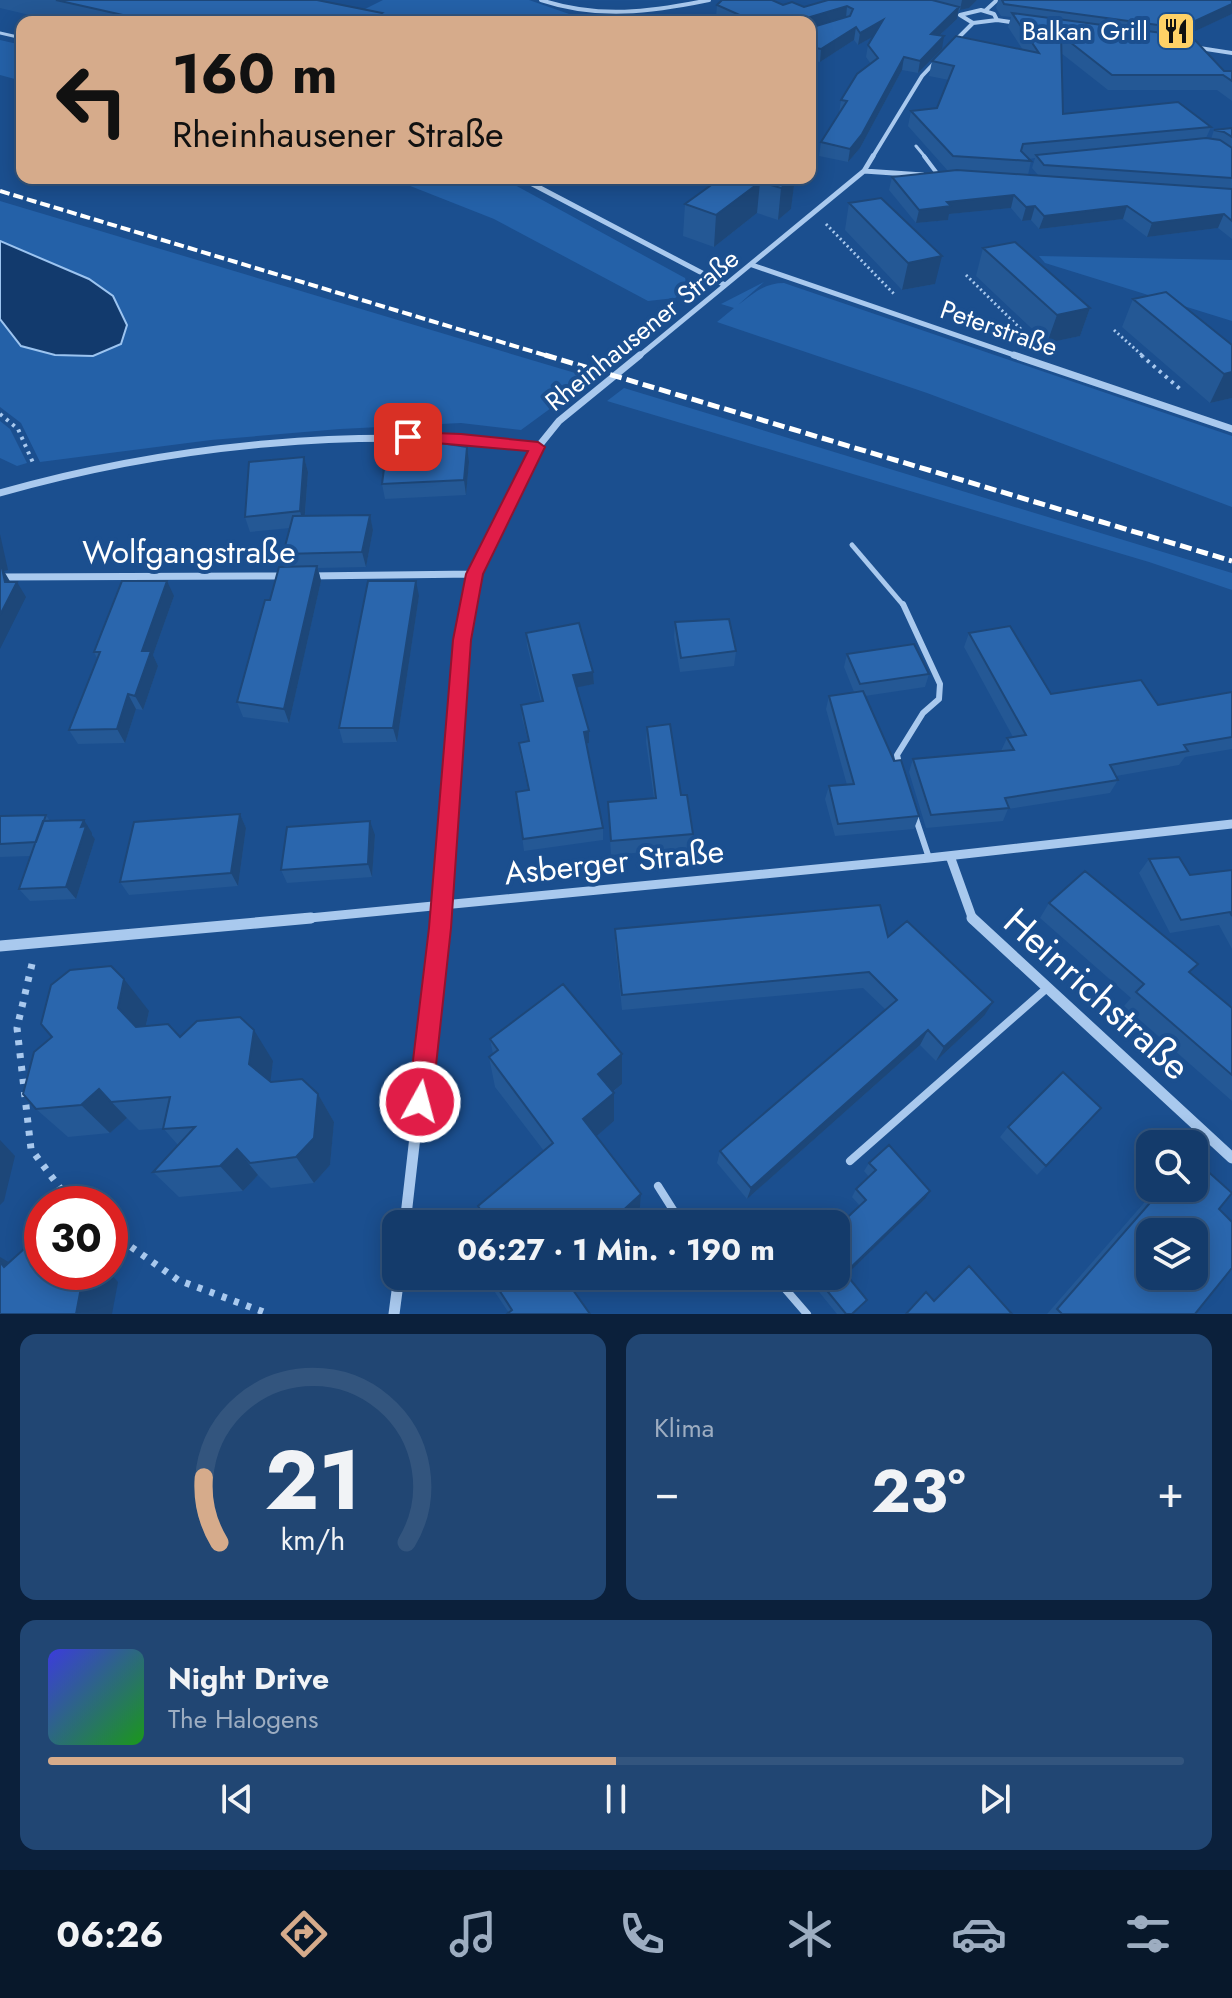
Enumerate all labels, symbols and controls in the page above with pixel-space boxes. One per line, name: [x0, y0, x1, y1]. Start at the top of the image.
restaurant icon: Balkan Grill: [1155, 10, 1197, 52]
place label: Balkan Grill: [1022, 12, 1148, 50]
text: 160 m: [172, 33, 338, 114]
icon: left: [40, 48, 144, 152]
text: Rheinhausener Straße: [172, 108, 504, 160]
street label: Rheinhausener Straße: [537, 240, 747, 420]
street label: Peterstraße: [935, 290, 1063, 366]
pin: [374, 403, 442, 471]
icon: arrive: [386, 415, 430, 459]
street label: Wolfgangstraße: [82, 529, 296, 575]
street label: Asberger Straße: [502, 828, 726, 896]
street label: Heinrichstraße: [992, 895, 1203, 1092]
position arrow: [378, 1060, 462, 1144]
map controls: [1136, 1130, 1208, 1290]
button: search: [1136, 1130, 1208, 1202]
speed limit sign: 30: [24, 1186, 128, 1290]
button: layers: [1136, 1218, 1208, 1290]
text: 06:27 · 1 Min. · 190 m: [457, 1228, 775, 1271]
text: Klima: [654, 1409, 714, 1447]
text: 21: [265, 1420, 361, 1540]
text: 23°: [871, 1448, 966, 1535]
text: −: [654, 1460, 680, 1524]
text: +: [1157, 1460, 1184, 1524]
text: km/h: [281, 1519, 345, 1561]
text: Night Drive: [168, 1657, 329, 1700]
text: The Halogens: [168, 1700, 319, 1738]
icon: previous: [215, 1777, 259, 1821]
icon: pause: [594, 1777, 638, 1821]
icon: next: [973, 1777, 1017, 1821]
icon: directions: [276, 1906, 332, 1962]
icon: music: [445, 1906, 501, 1962]
icon: phone: [614, 1906, 670, 1962]
icon: climate: [782, 1906, 838, 1962]
icon: car: [951, 1906, 1007, 1962]
icon: filters: [1120, 1906, 1176, 1962]
text: 06:26: [56, 1908, 164, 1960]

